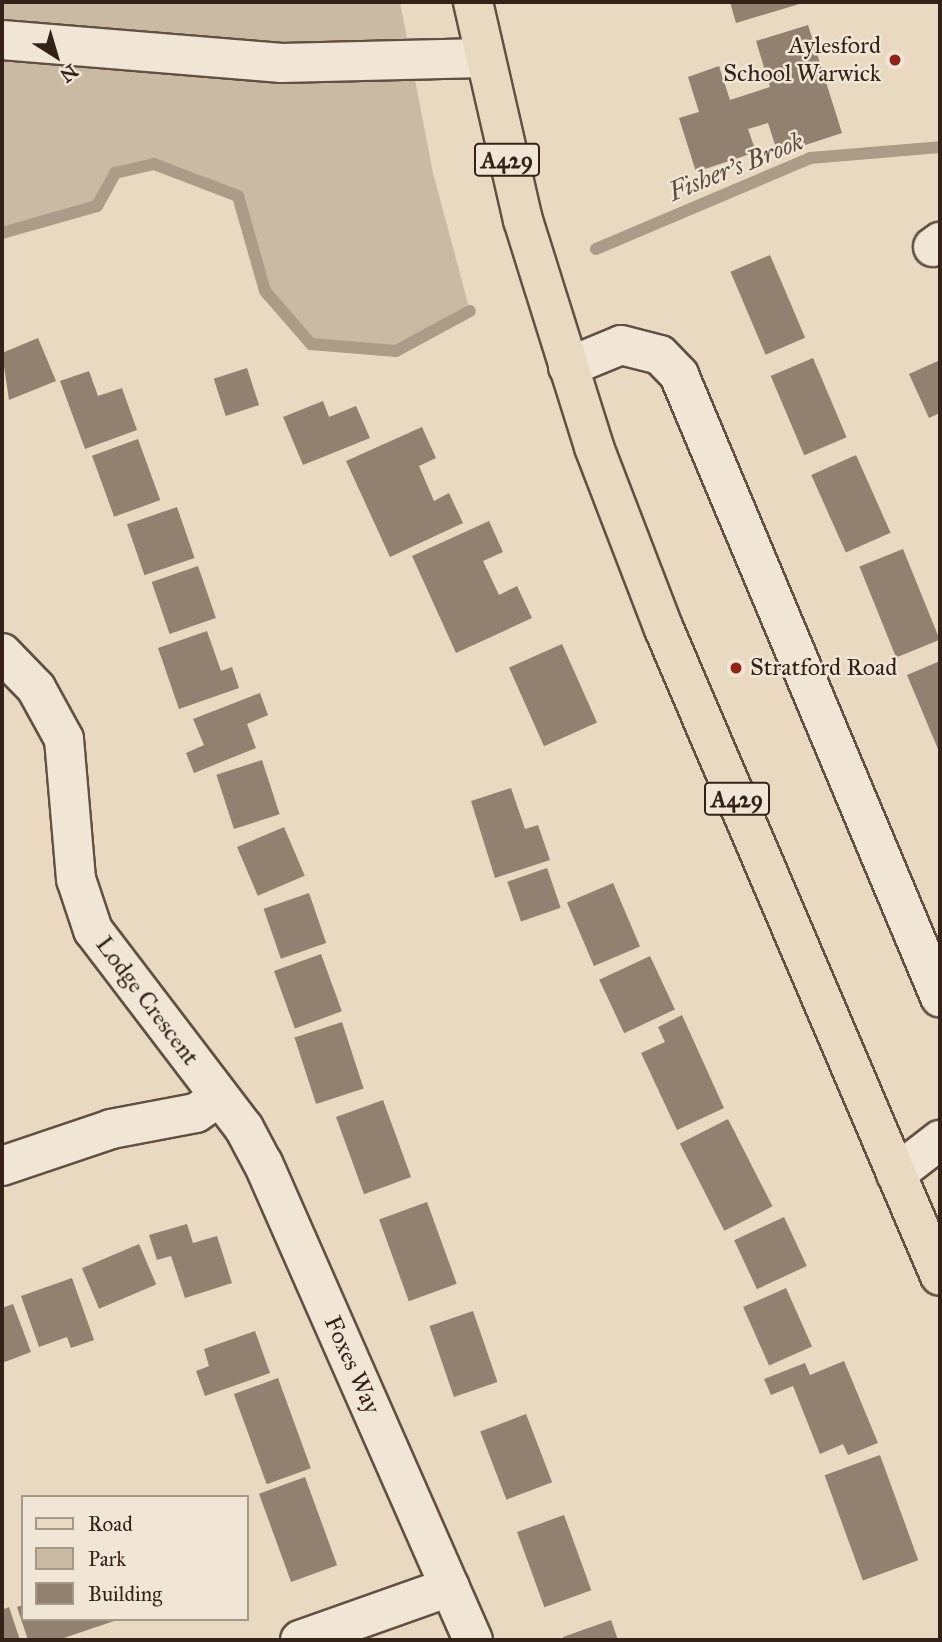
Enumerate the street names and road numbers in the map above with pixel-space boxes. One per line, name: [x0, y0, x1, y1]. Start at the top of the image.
road number: A429: [474, 140, 540, 180]
road number: A429: [704, 779, 770, 818]
street label: Lodge Crescent: [89, 931, 205, 1071]
street label: Foxes Way: [318, 1312, 386, 1418]

